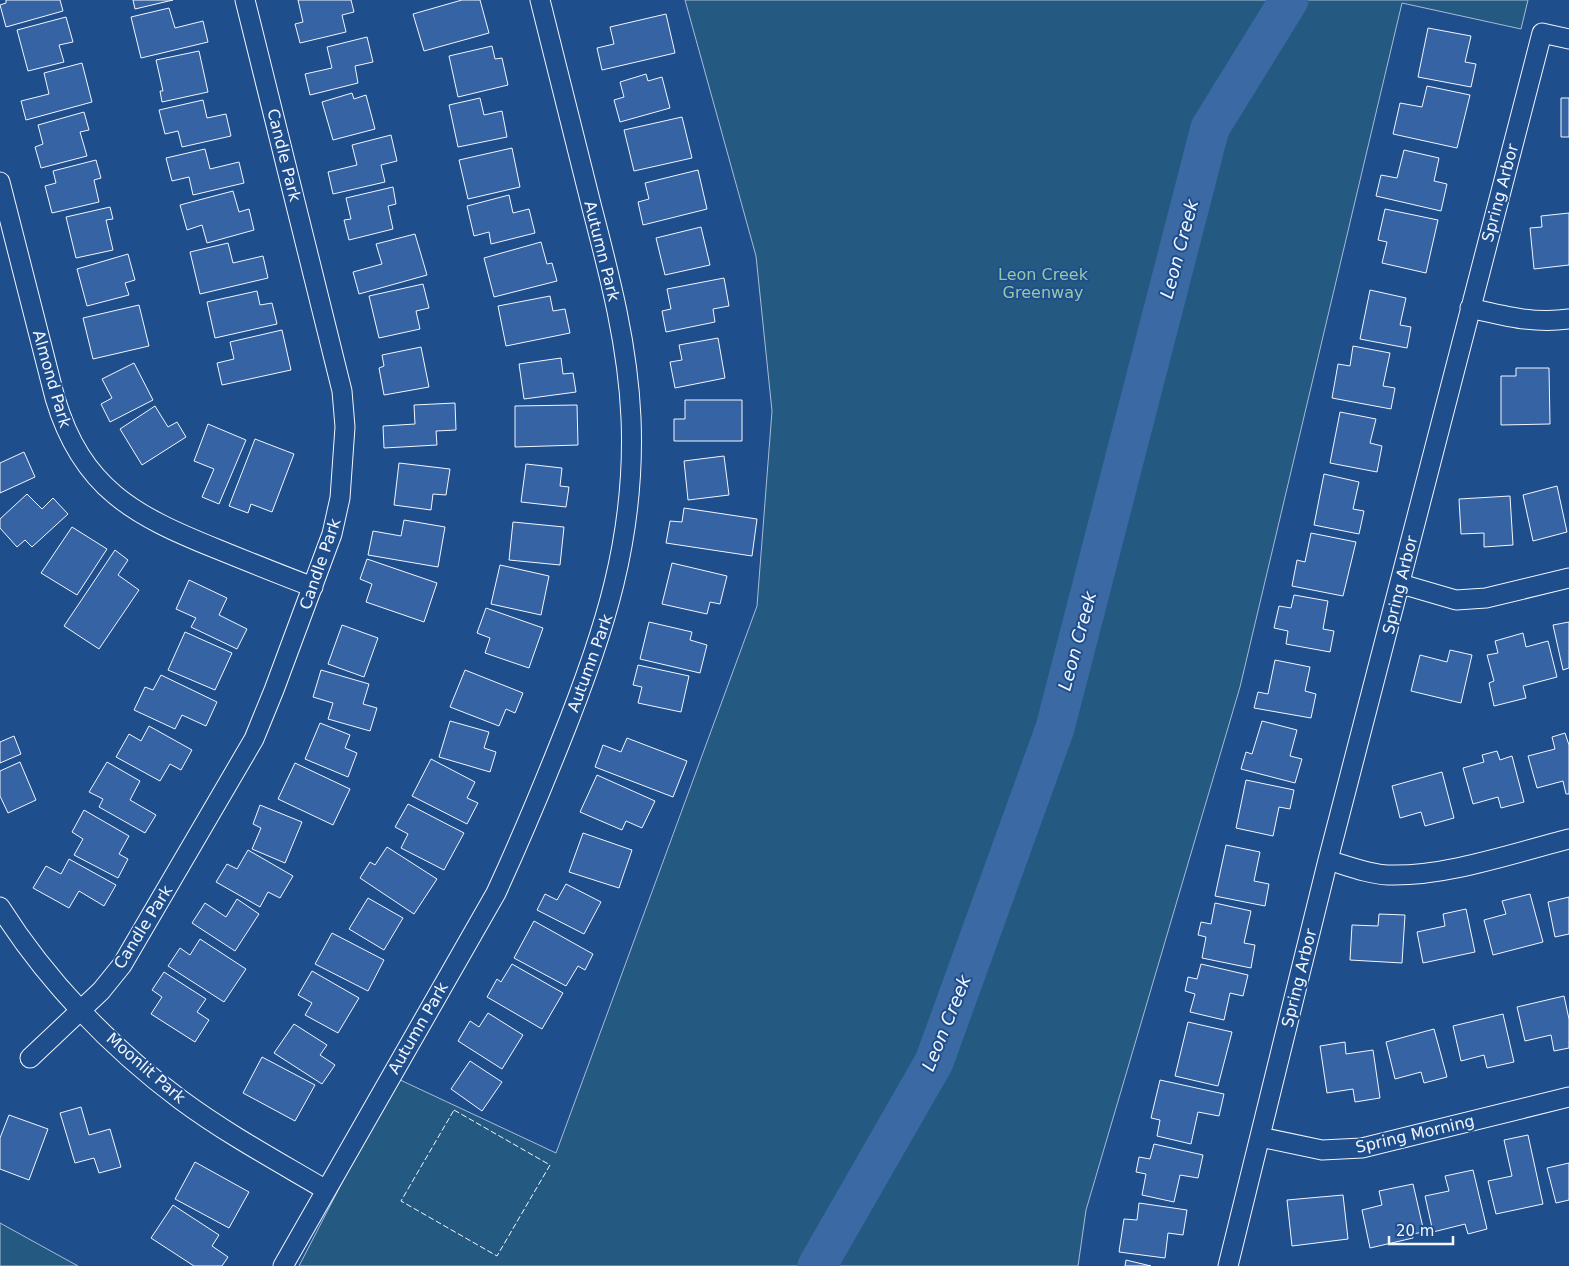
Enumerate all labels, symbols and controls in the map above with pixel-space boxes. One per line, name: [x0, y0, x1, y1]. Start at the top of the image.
street label: Candle Park: [263, 106, 305, 204]
street label: Spring Arbor: [1478, 141, 1522, 244]
water label: Leon Creek: [1156, 196, 1203, 301]
street label: Autumn Park: [580, 199, 624, 304]
park label: Leon Creek Greenway: [998, 265, 1089, 302]
street label: Almond Park: [29, 328, 75, 431]
street label: Candle Park: [296, 515, 345, 612]
street label: Spring Arbor: [1379, 533, 1422, 636]
water label: Leon Creek: [1054, 588, 1101, 693]
street label: Autumn Park: [563, 611, 617, 715]
street label: Candle Park: [110, 881, 177, 972]
street label: Spring Arbor: [1278, 926, 1321, 1029]
water label: Leon Creek: [917, 970, 975, 1074]
street label: Autumn Park: [384, 978, 452, 1077]
street label: Moonlit Park: [103, 1029, 190, 1108]
street label: Spring Morning: [1354, 1111, 1476, 1157]
scale bar: [1389, 1214, 1453, 1246]
text: 20 m: [1396, 1222, 1434, 1240]

